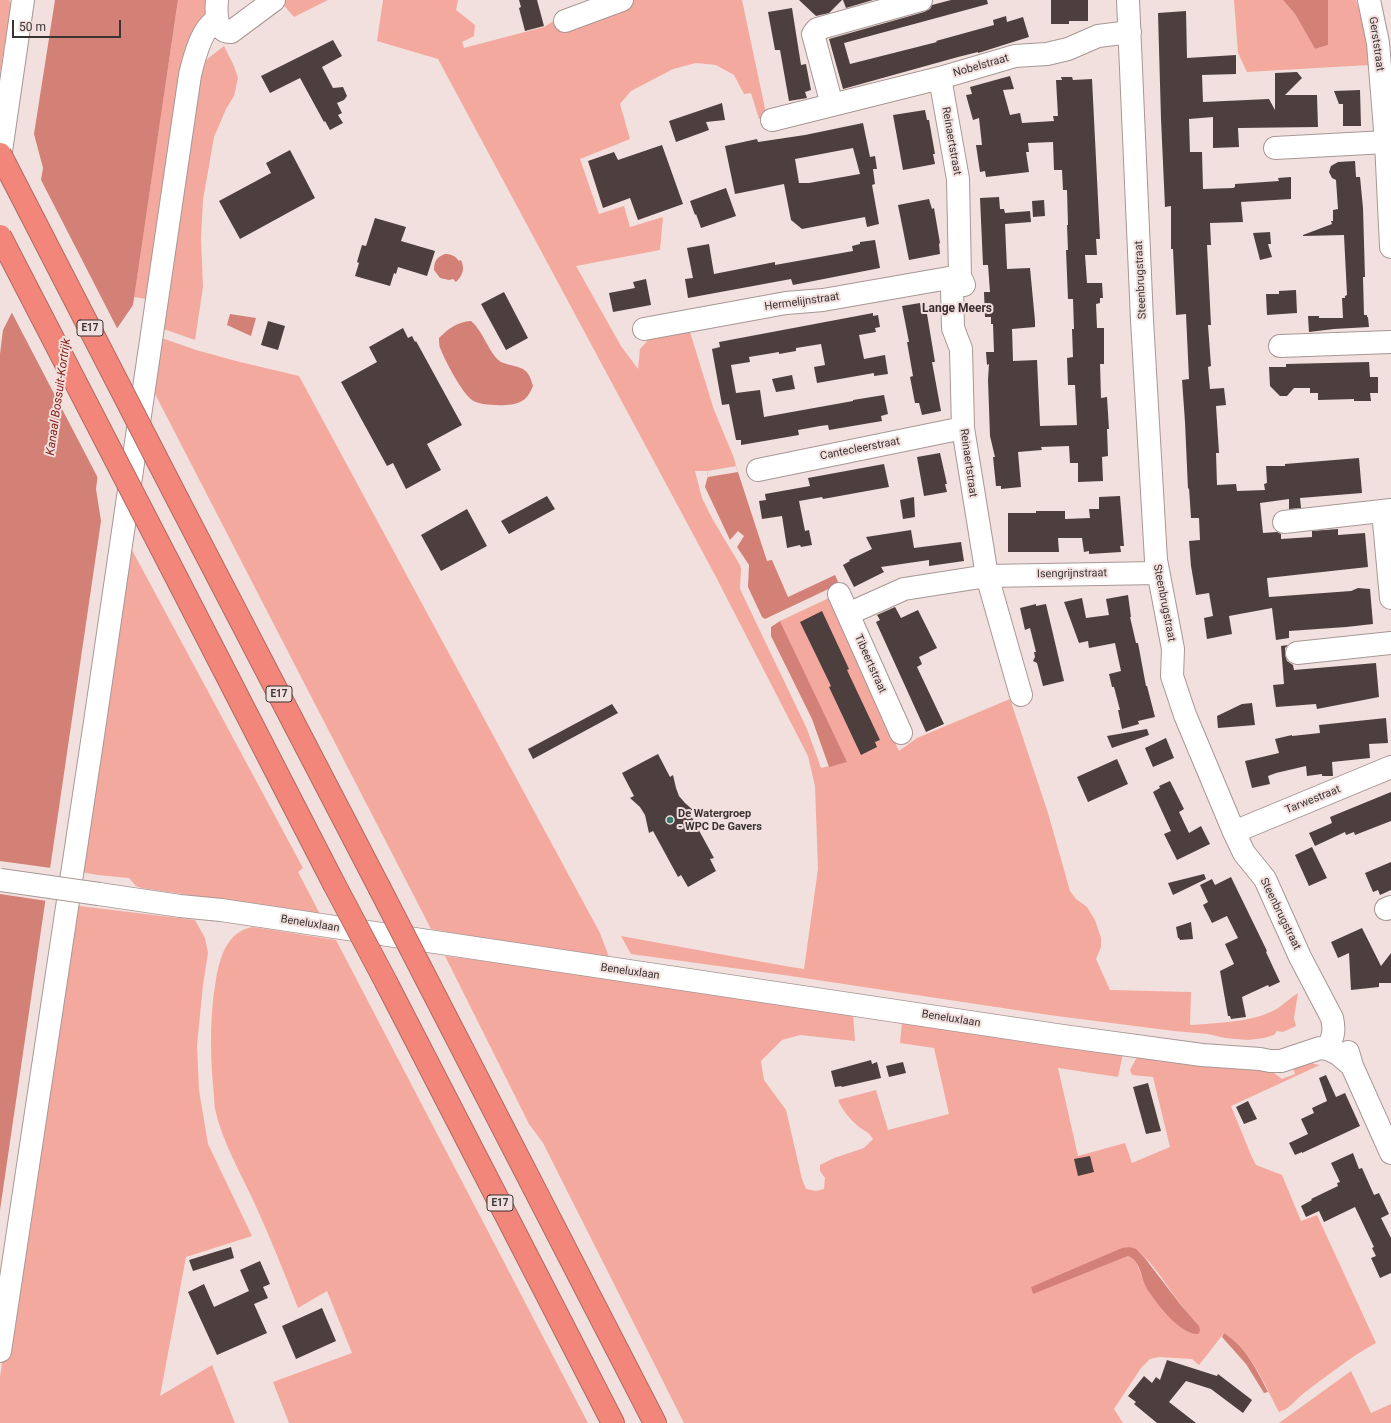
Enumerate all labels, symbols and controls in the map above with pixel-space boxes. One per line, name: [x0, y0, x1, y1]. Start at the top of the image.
scale bar: [14, 12, 123, 38]
street label: Gerststraat: [1366, 16, 1386, 72]
text: 50 m: [19, 20, 46, 34]
street label: Nobelstraat: [952, 52, 1010, 80]
street label: Reinaertstraat: [938, 106, 964, 176]
street label: Steenbrugstraat: [1132, 241, 1150, 319]
street label: Hermelijnstraat: [764, 290, 840, 314]
district label: Lange Meers: [922, 302, 992, 316]
road number: E17: [77, 320, 103, 336]
water label: Kanaal Bossuit-Kortrijk: [44, 338, 74, 456]
street label: Reinaertstraat: [957, 428, 979, 498]
street label: Cantecleerstraat: [819, 435, 901, 463]
street label: Steenbrugstraat: [1150, 563, 1178, 643]
street label: Isengrijnstraat: [1037, 567, 1107, 581]
street label: Tibeertstraat: [851, 633, 889, 695]
road number: E17: [266, 686, 292, 702]
street label: Tarwestraat: [1284, 783, 1342, 817]
place label: De Watergroep - WPC De Gavers: [678, 807, 762, 833]
marker: De Watergroep - WPC De Gavers: [665, 815, 675, 825]
street label: Steenbrugstraat: [1257, 876, 1303, 952]
street label: Beneluxlaan: [280, 913, 340, 935]
street label: Beneluxlaan: [600, 961, 660, 983]
street label: Beneluxlaan: [921, 1008, 981, 1030]
road number: E17: [487, 1195, 513, 1211]

